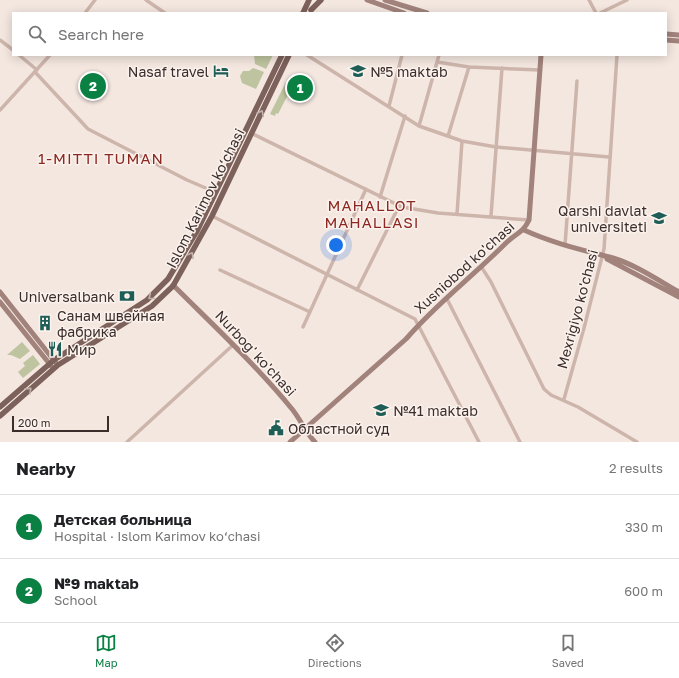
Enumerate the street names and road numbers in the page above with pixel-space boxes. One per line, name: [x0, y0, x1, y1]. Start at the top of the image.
street label: Islom Karimov ko‘chasi: [162, 125, 248, 271]
street label: Xusniobod ko'chasi: [410, 218, 518, 316]
street label: Mexrigiyo ko'chasi: [553, 248, 601, 370]
street label: Nurbog' ko'chasi: [212, 307, 300, 399]

